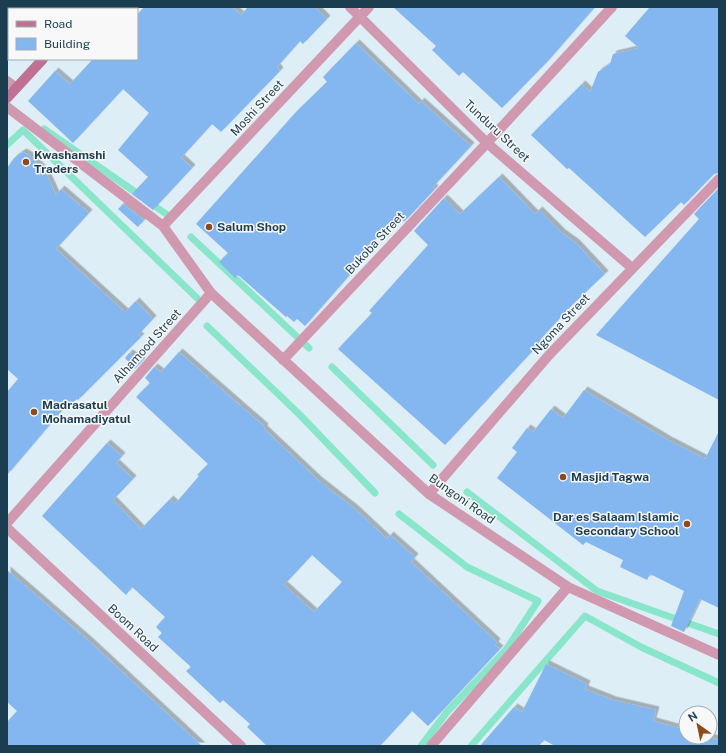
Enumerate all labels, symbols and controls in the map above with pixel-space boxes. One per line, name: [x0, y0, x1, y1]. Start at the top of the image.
legend: [8, 8, 138, 60]
text: Road: [44, 17, 72, 31]
text: Building: [44, 37, 90, 51]
street label: Moshi Street: [228, 77, 287, 139]
street label: Tunduru Street: [461, 97, 533, 165]
place label: Kwashamshi Traders: [34, 148, 105, 176]
marker: Kwashamshi Traders: [21, 157, 31, 167]
street label: Bukoba Street: [343, 209, 408, 277]
place label: Salum Shop: [217, 220, 286, 234]
marker: Salum Shop: [204, 222, 214, 232]
street label: Ngoma Street: [529, 290, 593, 357]
street label: Alhamood Street: [110, 306, 184, 386]
place label: Madrasatul Mohamadiyatul: [42, 398, 131, 426]
marker: Madrasatul Mohamadiyatul: [29, 407, 39, 417]
place label: Masjid Tagwa: [571, 470, 649, 484]
street label: Bungoni Road: [426, 471, 498, 527]
marker: Masjid Tagwa: [558, 472, 568, 482]
place label: Dar es Salaam Islamic Secondary School: [553, 510, 679, 538]
marker: Dar es Salaam Islamic Secondary School: [682, 519, 692, 529]
street label: Boom Road: [105, 601, 161, 655]
north arrow: [678, 705, 718, 745]
text: N: [686, 709, 699, 724]

